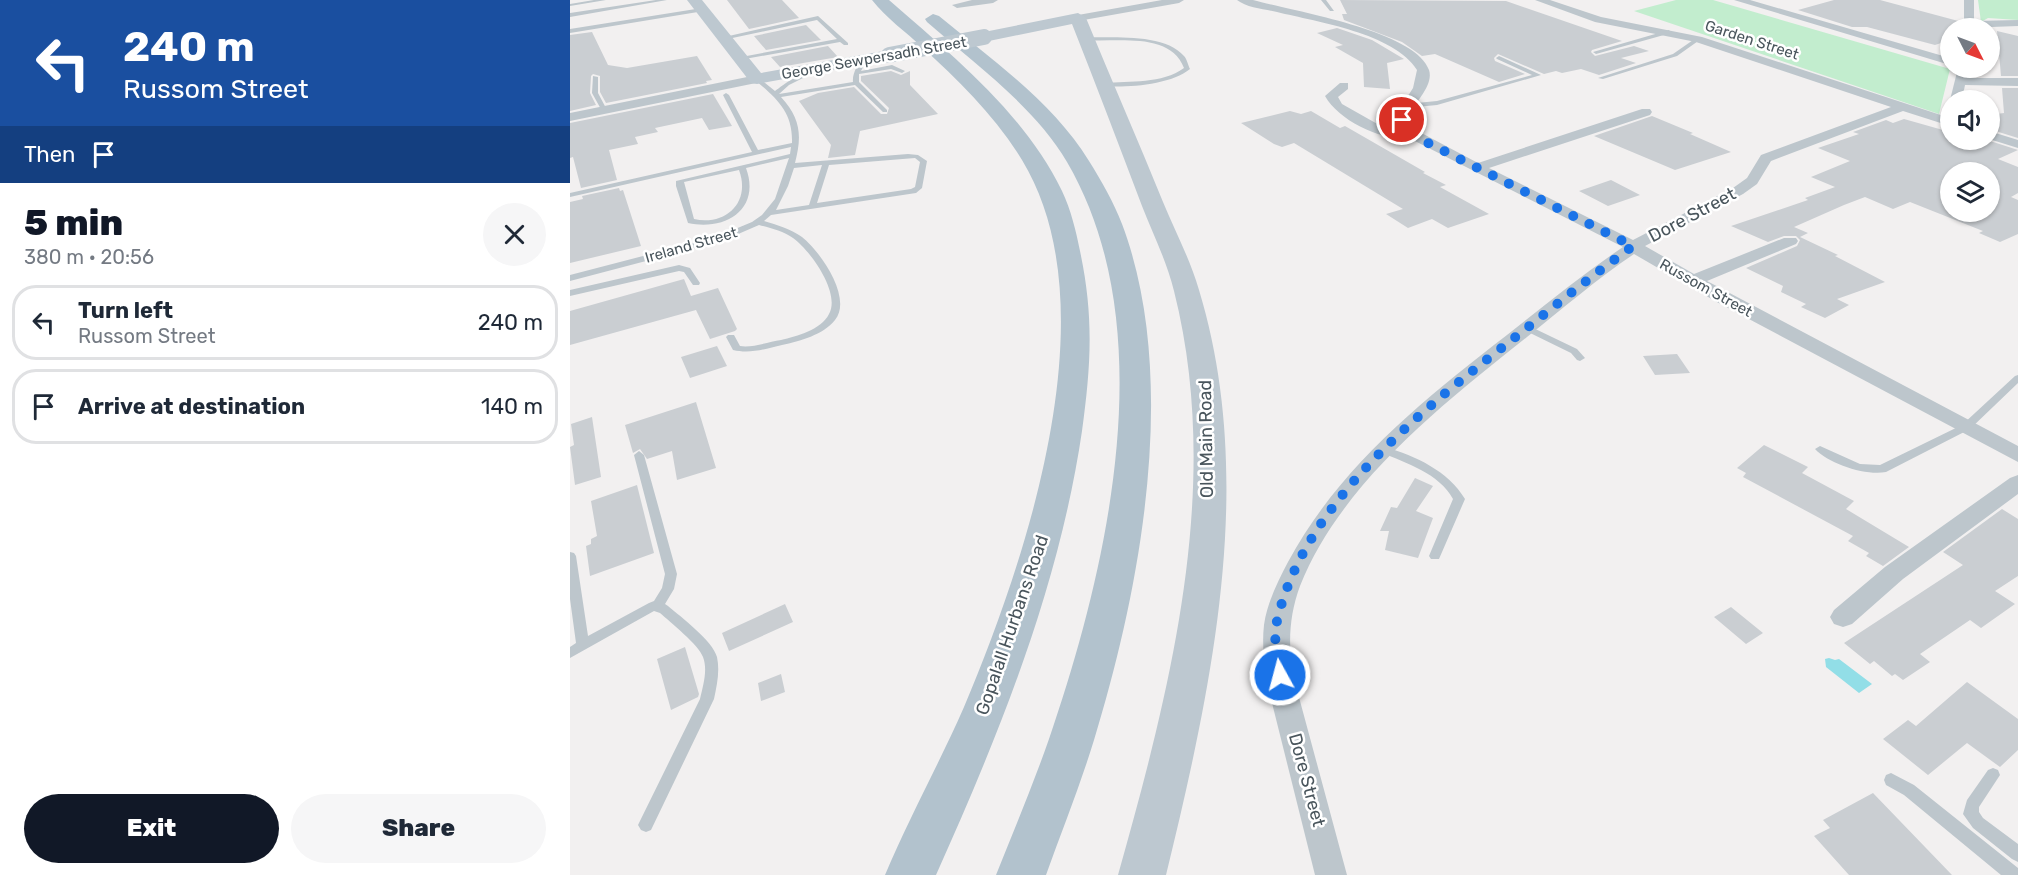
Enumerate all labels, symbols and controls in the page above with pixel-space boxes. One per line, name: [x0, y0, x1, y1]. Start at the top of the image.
street label: Garden Street: [1703, 16, 1801, 64]
north arrow: [1940, 18, 2000, 78]
map controls: [1940, 18, 2000, 222]
text: 240 m: [123, 22, 255, 72]
icon: left: [24, 24, 102, 102]
street label: George Sewpersadh Street: [780, 33, 968, 83]
text: Russom Street: [123, 73, 309, 105]
button: sound: [1940, 90, 2000, 150]
pin: [1376, 94, 1427, 145]
icon: arrive: [1385, 103, 1418, 136]
icon: arrive: [87, 138, 120, 171]
text: Then: [24, 141, 75, 168]
button: layers: [1940, 162, 2000, 222]
street label: Dore Street: [1644, 183, 1740, 247]
text: 5 min: [24, 201, 123, 244]
button: close: [483, 203, 546, 266]
street label: Ireland Street: [643, 223, 739, 267]
text: 380 m · 20:56: [24, 245, 154, 269]
street label: Russom Street: [1657, 255, 1756, 321]
text: Turn left: [78, 297, 173, 324]
icon: left: [27, 306, 60, 339]
text: 240 m: [478, 309, 543, 336]
text: Russom Street: [78, 324, 216, 348]
street label: Old Main Road: [1194, 380, 1218, 498]
icon: arrive: [27, 390, 60, 423]
text: Arrive at destination: [78, 393, 305, 420]
text: 140 m: [481, 393, 543, 420]
street label: Gopalall Hurbans Road: [971, 532, 1053, 718]
position arrow: [1248, 643, 1312, 707]
street label: Dore Street: [1284, 731, 1330, 829]
button: Exit: [24, 794, 279, 863]
button: Share: [291, 794, 546, 863]

